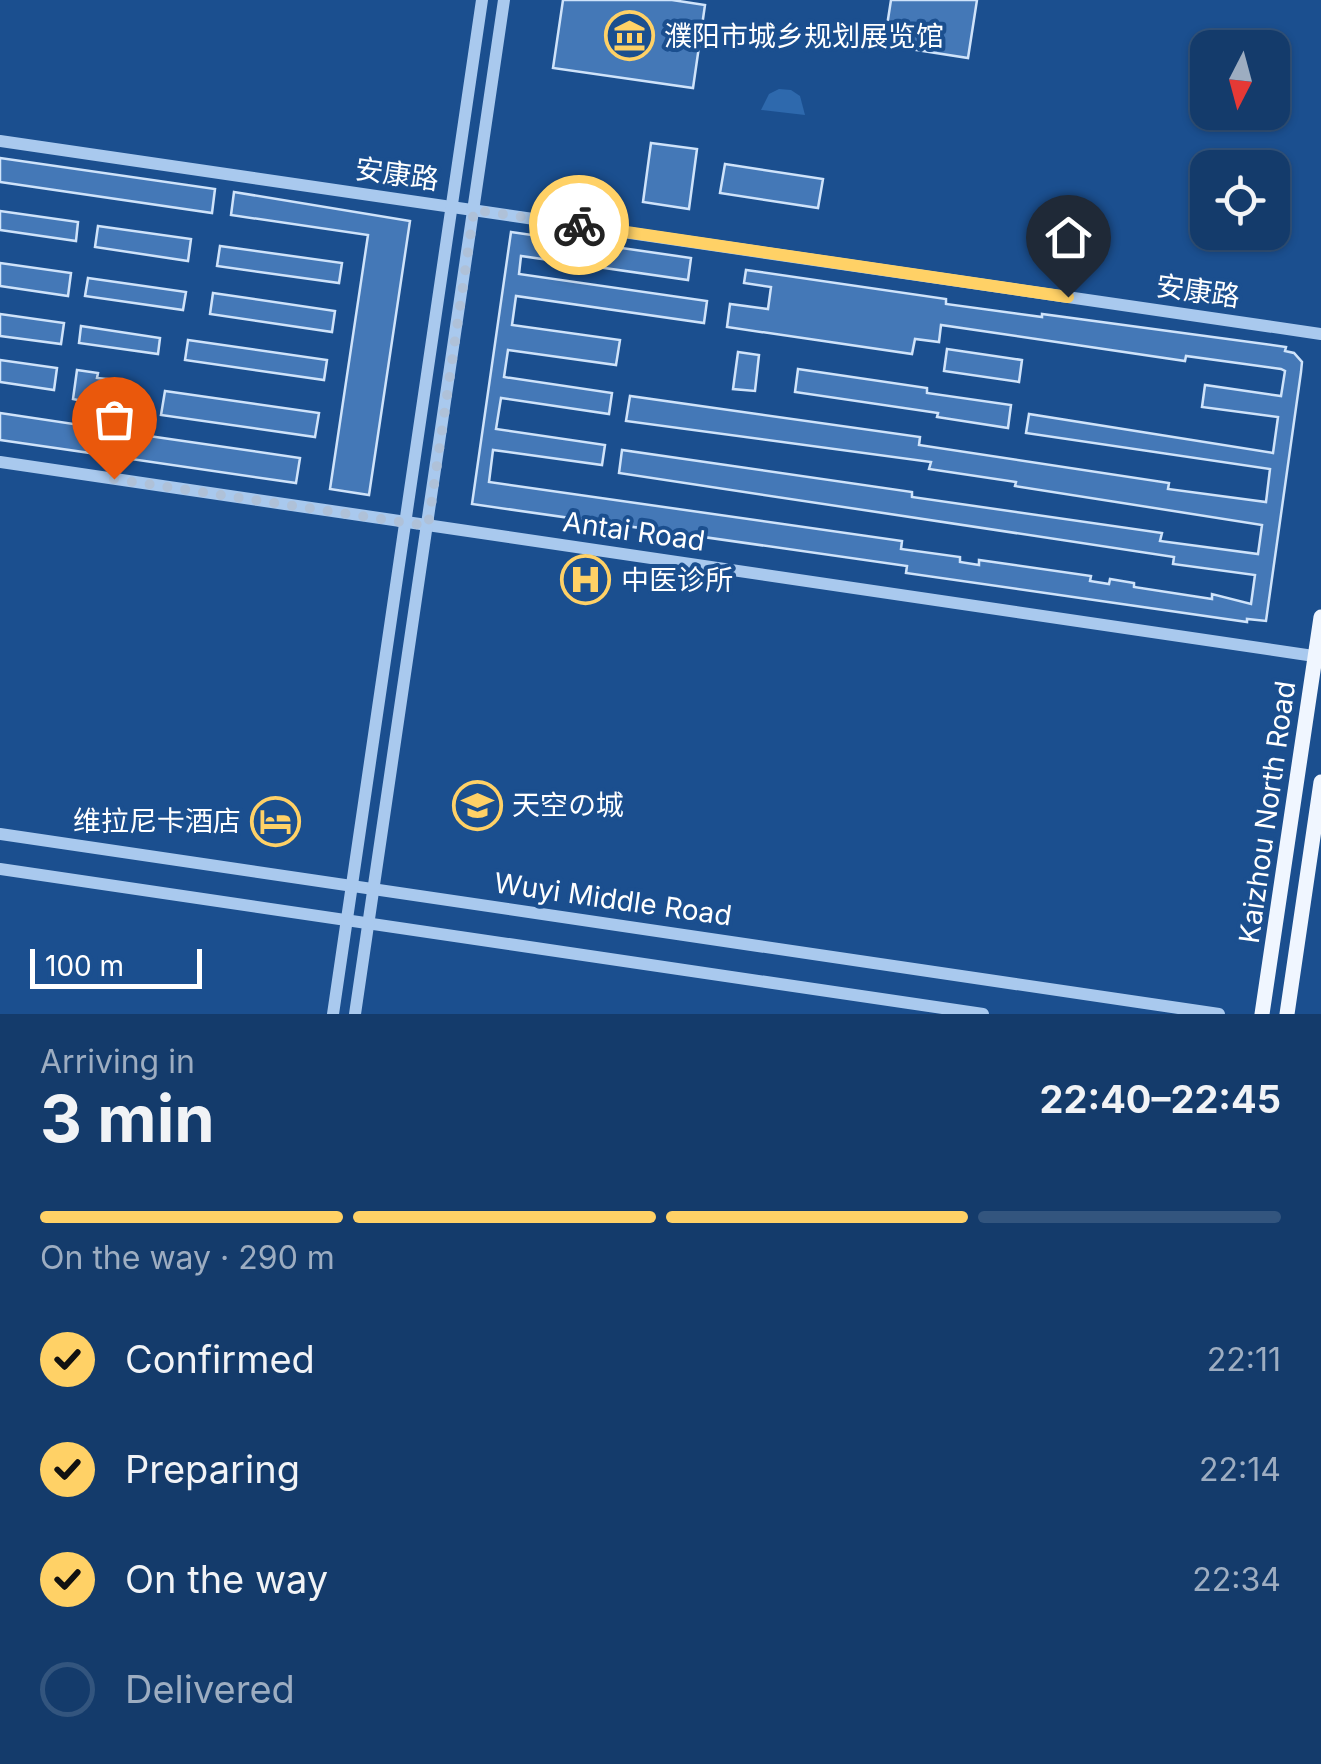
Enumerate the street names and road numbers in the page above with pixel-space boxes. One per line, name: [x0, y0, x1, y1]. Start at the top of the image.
street label: 安康路: [353, 151, 441, 197]
street label: 安康路: [1154, 268, 1242, 314]
street label: Antai Road: [561, 504, 707, 558]
street label: Kaizhou North Road: [1232, 679, 1302, 945]
street label: Wuyi Middle Road: [492, 866, 734, 932]

